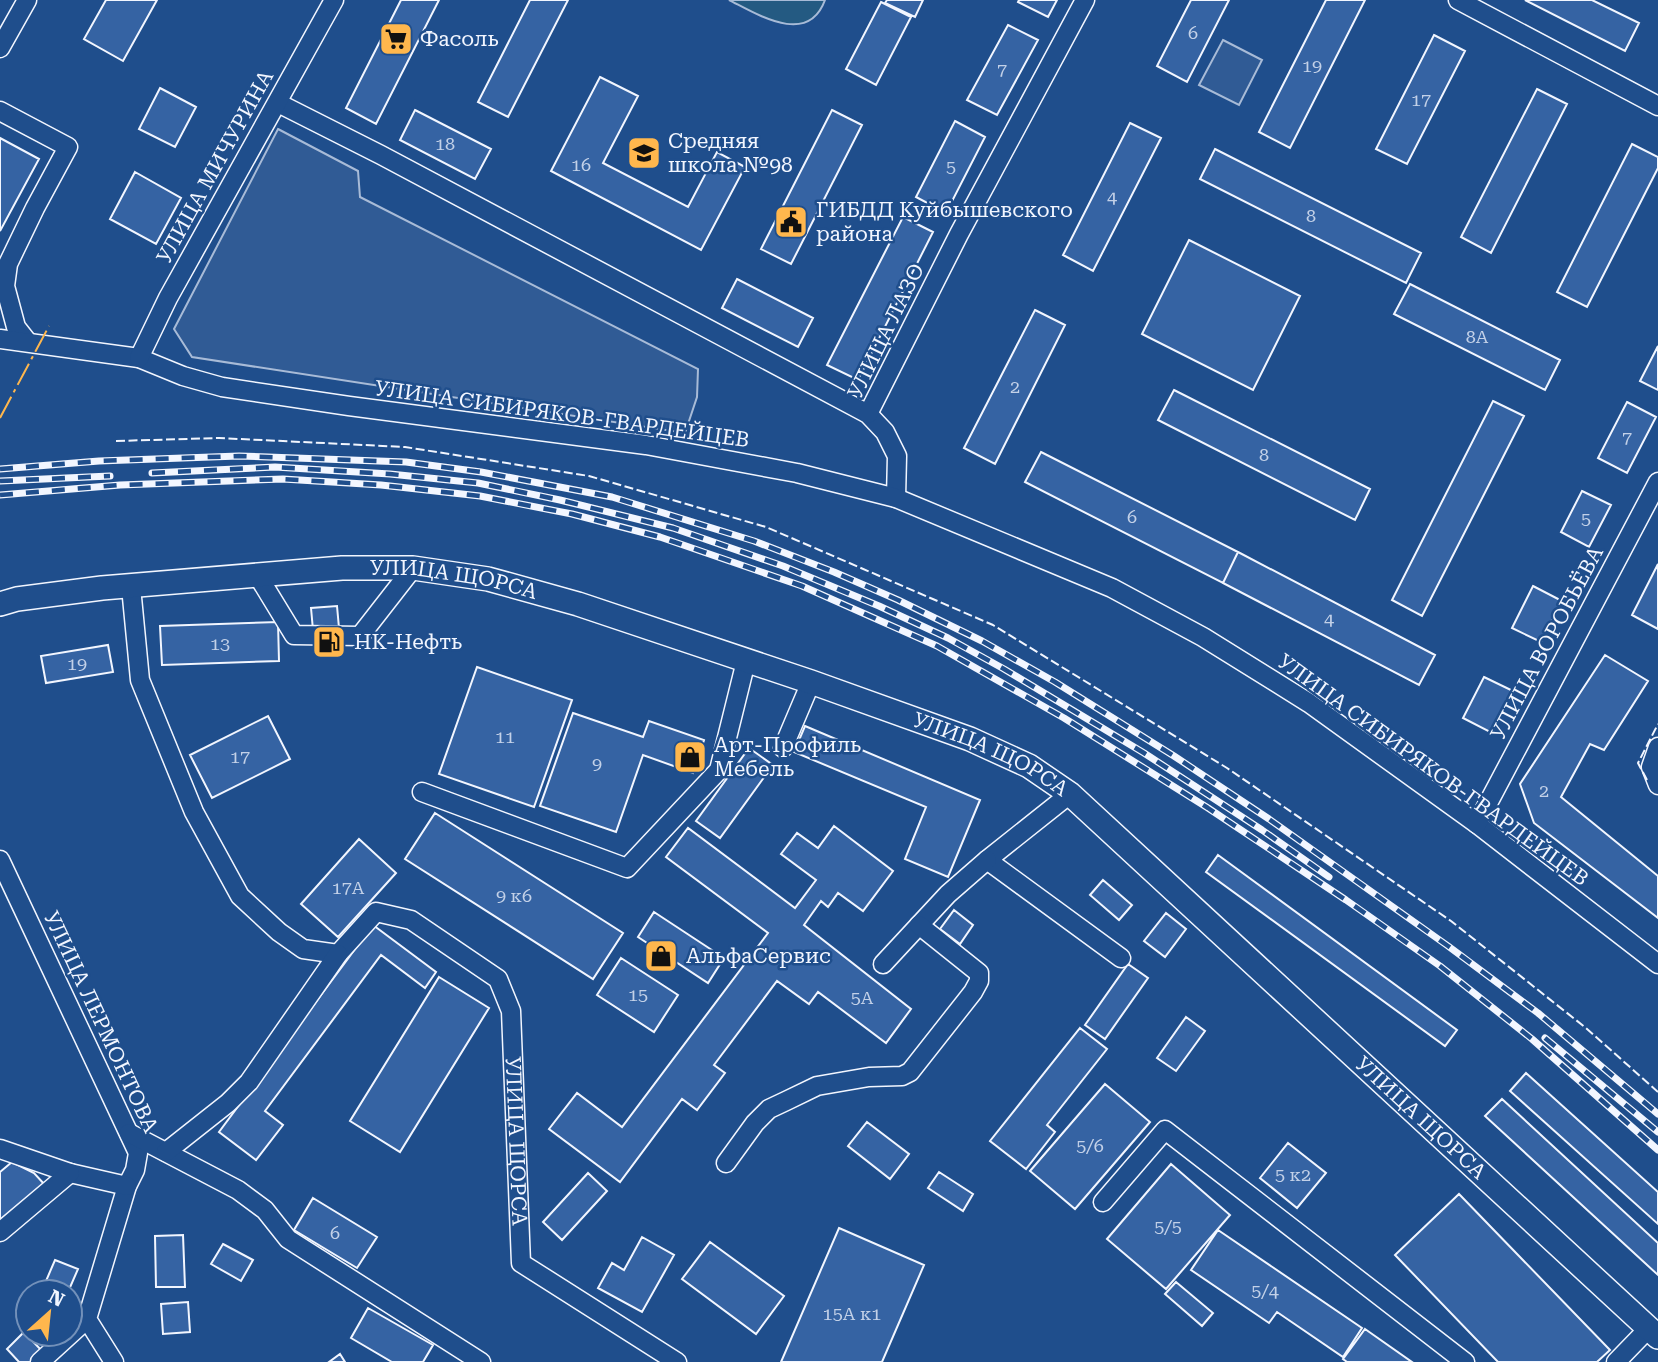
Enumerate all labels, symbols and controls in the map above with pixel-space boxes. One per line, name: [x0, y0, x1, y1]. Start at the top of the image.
supermarket icon: Фасоль: [377, 20, 415, 58]
house number: 6: [1188, 22, 1198, 43]
place label: Фасоль: [420, 27, 498, 51]
house number: 19: [1302, 55, 1322, 76]
house number: 7: [997, 59, 1007, 80]
street label: УЛИЦА МИЧУРИНА: [152, 66, 278, 268]
house number: 17: [1411, 89, 1431, 110]
place label: Средняя школа №98: [668, 129, 793, 177]
house number: 18: [435, 133, 455, 154]
school or university icon: Средняя школа №98: [625, 134, 663, 172]
house number: 16: [571, 154, 591, 175]
house number: 5: [946, 156, 956, 177]
house number: 4: [1107, 186, 1117, 207]
place label: ГИБДД Куйбышевского района: [816, 198, 1073, 246]
public building icon: ГИБДД Куйбышевского района: [772, 203, 810, 241]
house number: 8: [1306, 205, 1316, 226]
street label: УЛИЦА ЛАЗО: [843, 260, 929, 402]
house number: 8А: [1466, 326, 1489, 347]
street label: УЛИЦА СИБИРЯКОВ-ГВАРДЕЙЦЕВ: [373, 376, 751, 452]
house number: 2: [1010, 376, 1020, 397]
house number: 7: [1622, 427, 1632, 448]
house number: 8: [1259, 444, 1269, 465]
house number: 6: [1127, 506, 1137, 527]
house number: 5: [1581, 508, 1591, 529]
street label: УЛИЦА ВОРОБЬЁВА: [1486, 542, 1608, 744]
street label: УЛИЦА ЩОРСА: [370, 556, 540, 604]
house number: 4: [1324, 608, 1334, 629]
fuel station icon: НК-Нефть: [310, 623, 348, 661]
place label: НК-Нефть: [354, 630, 462, 654]
house number: 13: [210, 633, 230, 654]
street label: УЛИЦА СИБИРЯКОВ-ГВАРДЕЙЦЕВ: [1273, 649, 1593, 891]
house number: 19: [67, 653, 87, 674]
street label: УЛИЦА ЩОРСА: [910, 708, 1073, 801]
house number: 11: [495, 726, 515, 747]
place label: Арт-Профиль Мебель: [714, 733, 861, 781]
shop icon: Арт-Профиль Мебель: [671, 738, 709, 776]
house number: 17: [230, 746, 250, 767]
house number: 9: [592, 753, 602, 774]
house number: 2: [1539, 780, 1549, 801]
house number: 17А: [332, 877, 365, 898]
house number: 9 к6: [496, 885, 532, 906]
street label: УЛИЦА ЛЕРМОНТОВА: [39, 907, 163, 1137]
shop icon: АльфаСервис: [642, 937, 680, 975]
place label: АльфаСервис: [686, 944, 831, 968]
house number: 15: [628, 984, 648, 1005]
house number: 5А: [851, 987, 874, 1008]
street label: УЛИЦА ЩОРСА: [1350, 1052, 1491, 1184]
street label: УЛИЦА ЩОРСА: [501, 1056, 532, 1226]
house number: 5/6: [1076, 1135, 1104, 1156]
house number: 5 к2: [1275, 1164, 1311, 1185]
house number: 5/5: [1154, 1216, 1182, 1237]
house number: 6: [330, 1222, 340, 1243]
north arrow: [14, 1278, 84, 1348]
house number: 5/4: [1251, 1280, 1279, 1301]
text: N: [45, 1285, 69, 1312]
house number: 15А к1: [823, 1303, 881, 1324]

